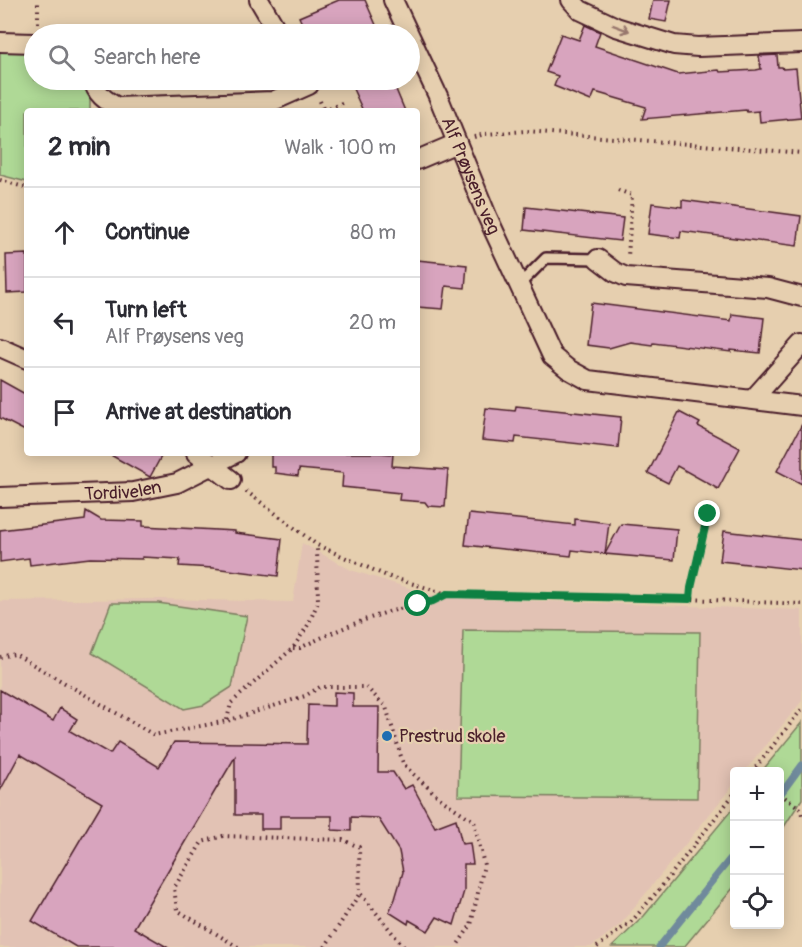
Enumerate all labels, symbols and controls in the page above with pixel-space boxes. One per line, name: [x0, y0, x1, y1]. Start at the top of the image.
search box: [24, 24, 420, 90]
one-way arrow: [611, 24, 630, 35]
icon: search: [45, 41, 78, 74]
text: Search here: [93, 43, 200, 71]
street label: Alf Prøysens veg: [436, 114, 505, 238]
text: 2 min: [48, 131, 110, 163]
text: Walk · 100 m: [284, 135, 396, 160]
icon: ahead: [48, 216, 81, 249]
text: Continue: [105, 218, 189, 246]
text: 80 m: [350, 220, 396, 245]
text: Turn left: [105, 296, 187, 324]
icon: left: [48, 306, 81, 339]
text: 20 m: [349, 310, 396, 335]
text: Alf Prøysens veg: [105, 324, 244, 349]
icon: arrive: [48, 396, 81, 429]
text: Arrive at destination: [105, 398, 291, 426]
street label: Tordivelen: [84, 475, 163, 506]
route end: [694, 500, 720, 526]
route start: [404, 590, 430, 616]
place label: Prestrud skole: [399, 725, 506, 748]
marker: Prestrud skole: [380, 729, 394, 743]
map controls: [730, 767, 784, 929]
button: +: [730, 767, 784, 821]
button: −: [730, 821, 784, 875]
button: locate: [730, 875, 784, 929]

